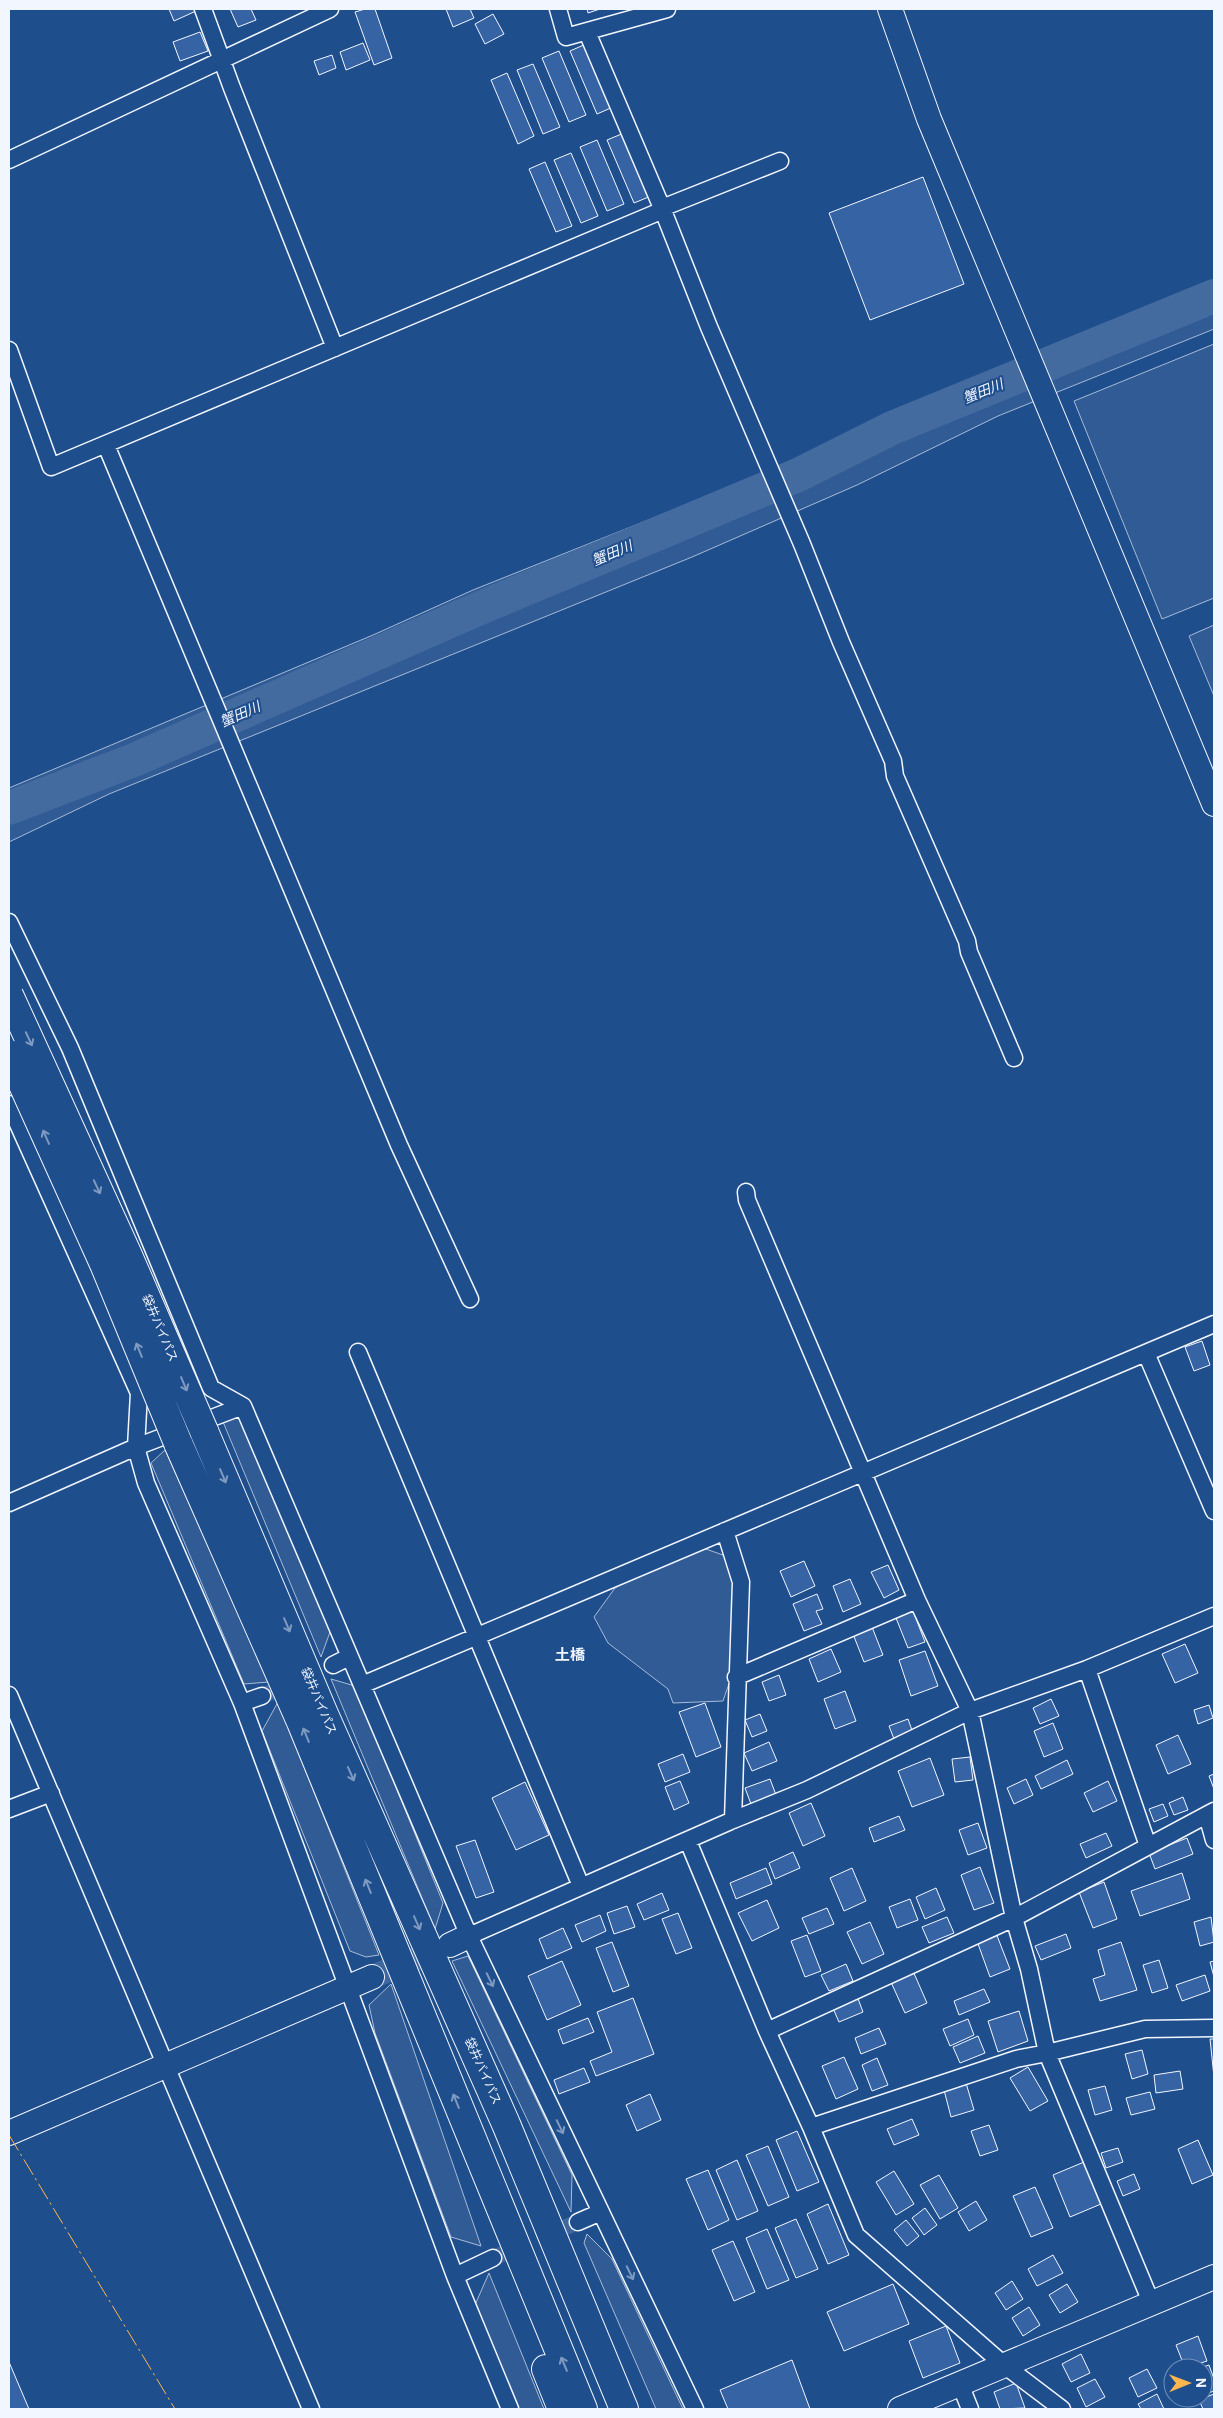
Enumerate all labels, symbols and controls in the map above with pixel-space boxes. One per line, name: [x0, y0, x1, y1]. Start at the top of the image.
water label: 蟹田川: [961, 375, 1007, 406]
water label: 蟹田川: [590, 537, 636, 569]
water label: 蟹田川: [218, 697, 264, 730]
one-way arrow: [25, 1031, 35, 1046]
one-way arrow: [41, 1130, 51, 1145]
one-way arrow: [93, 1179, 102, 1194]
street label: 袋井バイパス: [139, 1291, 180, 1364]
one-way arrow: [134, 1343, 144, 1358]
one-way arrow: [179, 1376, 189, 1391]
one-way arrow: [219, 1468, 229, 1483]
one-way arrow: [282, 1617, 292, 1632]
district label: 土橋: [555, 1646, 586, 1664]
street label: 袋井バイパス: [298, 1664, 339, 1737]
one-way arrow: [301, 1728, 311, 1743]
one-way arrow: [347, 1766, 357, 1781]
one-way arrow: [363, 1878, 372, 1894]
one-way arrow: [412, 1915, 422, 1930]
one-way arrow: [486, 1972, 495, 1987]
street label: 袋井バイパス: [462, 2034, 504, 2107]
one-way arrow: [450, 2094, 460, 2109]
one-way arrow: [556, 2119, 565, 2134]
one-way arrow: [625, 2266, 635, 2281]
one-way arrow: [559, 2357, 569, 2372]
north arrow: [1163, 2358, 1213, 2408]
text: N: [1193, 2378, 1209, 2388]

